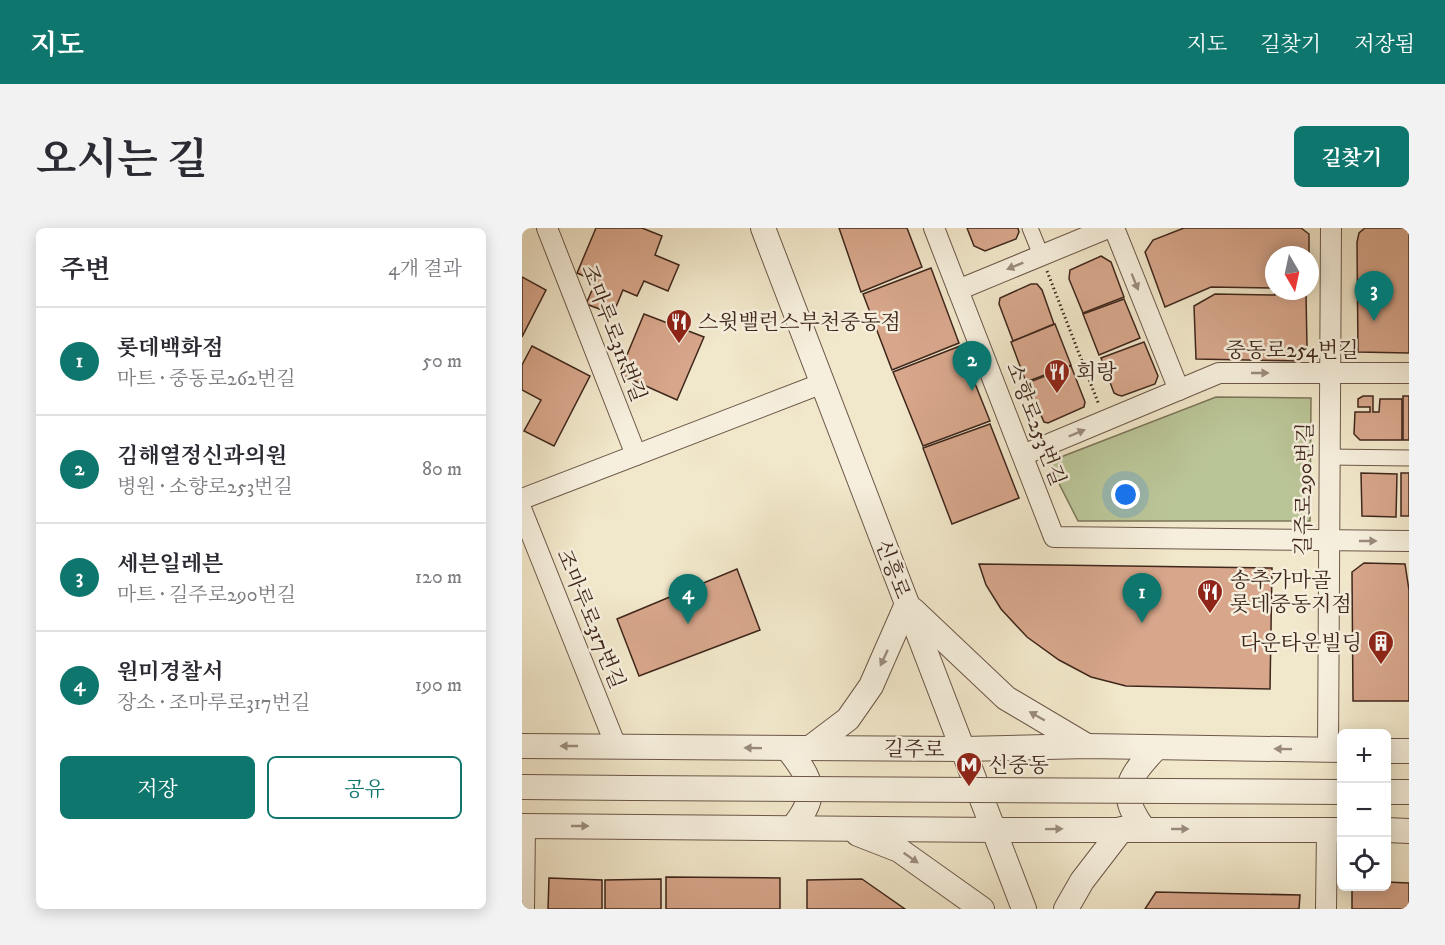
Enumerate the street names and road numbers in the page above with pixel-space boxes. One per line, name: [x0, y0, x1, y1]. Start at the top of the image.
street label: 조마루로311번길: [575, 261, 651, 406]
street label: 중동로254번길: [1225, 338, 1359, 364]
street label: 소향로253번길: [1000, 359, 1070, 490]
street label: 길주로290번길: [1291, 422, 1319, 556]
street label: 신흥로: [869, 536, 915, 602]
street label: 조마루로317번길: [550, 546, 630, 693]
street label: 길주로: [883, 736, 945, 764]

